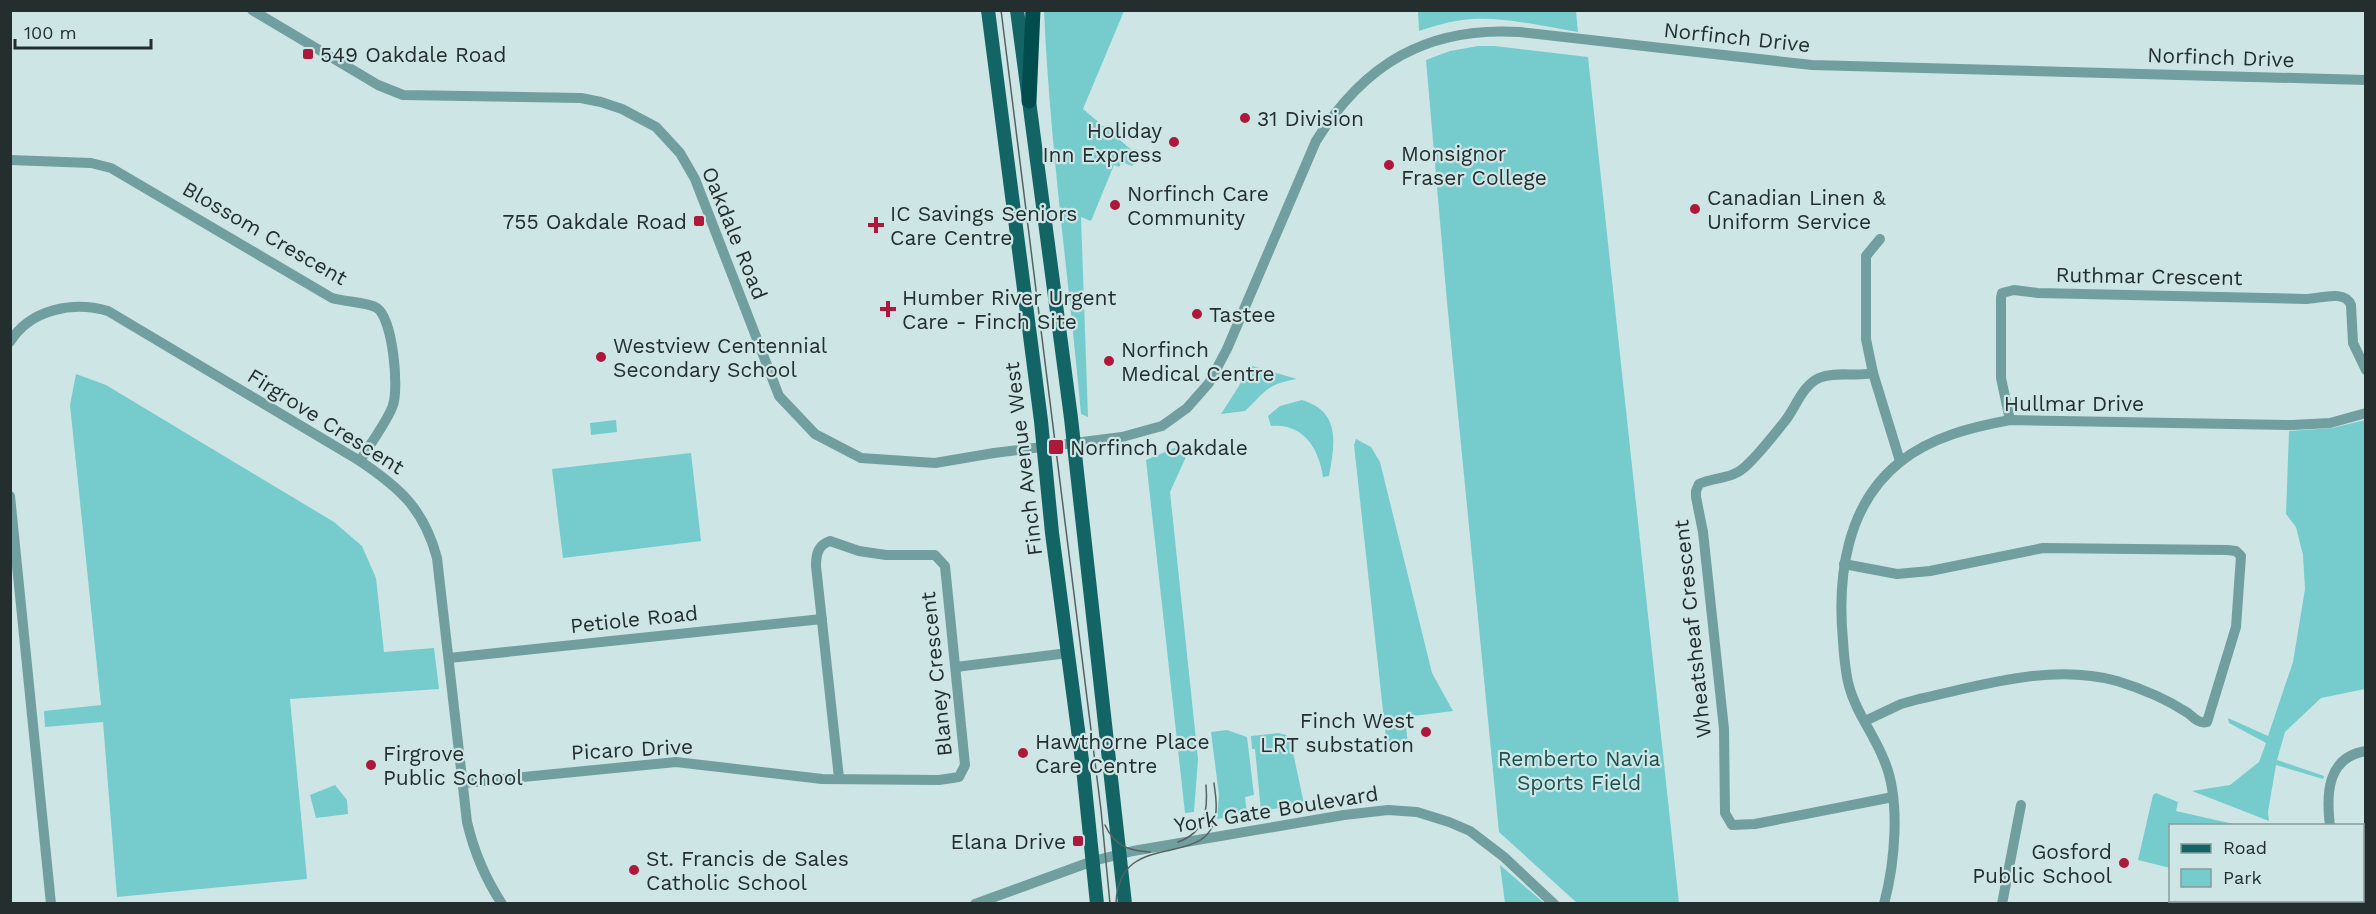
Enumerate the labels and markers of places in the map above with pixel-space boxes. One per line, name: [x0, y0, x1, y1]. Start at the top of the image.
place label: 549 Oakdale Road: [320, 42, 506, 67]
marker: 549 Oakdale Road: [301, 47, 315, 61]
place label: 31 Division: [1257, 106, 1364, 131]
marker: 31 Division: [1238, 111, 1252, 125]
place label: Holiday Inn Express: [1042, 118, 1162, 167]
marker: Holiday Inn Express: [1167, 135, 1181, 149]
place label: Monsignor Fraser College: [1401, 141, 1547, 190]
marker: Monsignor Fraser College: [1382, 158, 1396, 172]
place label: Norfinch Care Community: [1127, 181, 1269, 230]
place label: Canadian Linen & Uniform Service: [1707, 185, 1886, 234]
marker: Norfinch Care Community: [1108, 198, 1122, 212]
place label: IC Savings Seniors Care Centre: [890, 201, 1077, 250]
marker: Canadian Linen & Uniform Service: [1688, 202, 1702, 216]
place label: 755 Oakdale Road: [502, 209, 687, 234]
marker: 755 Oakdale Road: [692, 214, 706, 228]
marker: IC Savings Seniors Care Centre: [867, 216, 885, 234]
place label: Humber River Urgent Care - Finch Site: [902, 285, 1116, 334]
marker: Humber River Urgent Care - Finch Site: [879, 300, 897, 318]
place label: Tastee: [1209, 302, 1276, 327]
marker: Tastee: [1190, 307, 1204, 321]
place label: Westview Centennial Secondary School: [613, 333, 828, 382]
place label: Norfinch Medical Centre: [1121, 337, 1275, 386]
marker: Westview Centennial Secondary School: [594, 350, 608, 364]
marker: Norfinch Medical Centre: [1102, 354, 1116, 368]
place label: Norfinch Oakdale: [1070, 435, 1248, 460]
marker: Norfinch Oakdale: [1047, 438, 1065, 456]
place label: Finch West LRT substation: [1260, 708, 1414, 757]
marker: Finch West LRT substation: [1419, 725, 1433, 739]
place label: Hawthorne Place Care Centre: [1035, 729, 1210, 778]
place label: Firgrove Public School: [383, 741, 523, 790]
marker: Hawthorne Place Care Centre: [1016, 746, 1030, 760]
marker: Firgrove Public School: [364, 758, 378, 772]
place label: Elana Drive: [951, 829, 1066, 854]
marker: Elana Drive: [1071, 834, 1085, 848]
place label: Gosford Public School: [1972, 839, 2113, 888]
place label: St. Francis de Sales Catholic School: [646, 846, 849, 895]
marker: Gosford Public School: [2117, 856, 2131, 870]
marker: St. Francis de Sales Catholic School: [627, 863, 641, 877]

